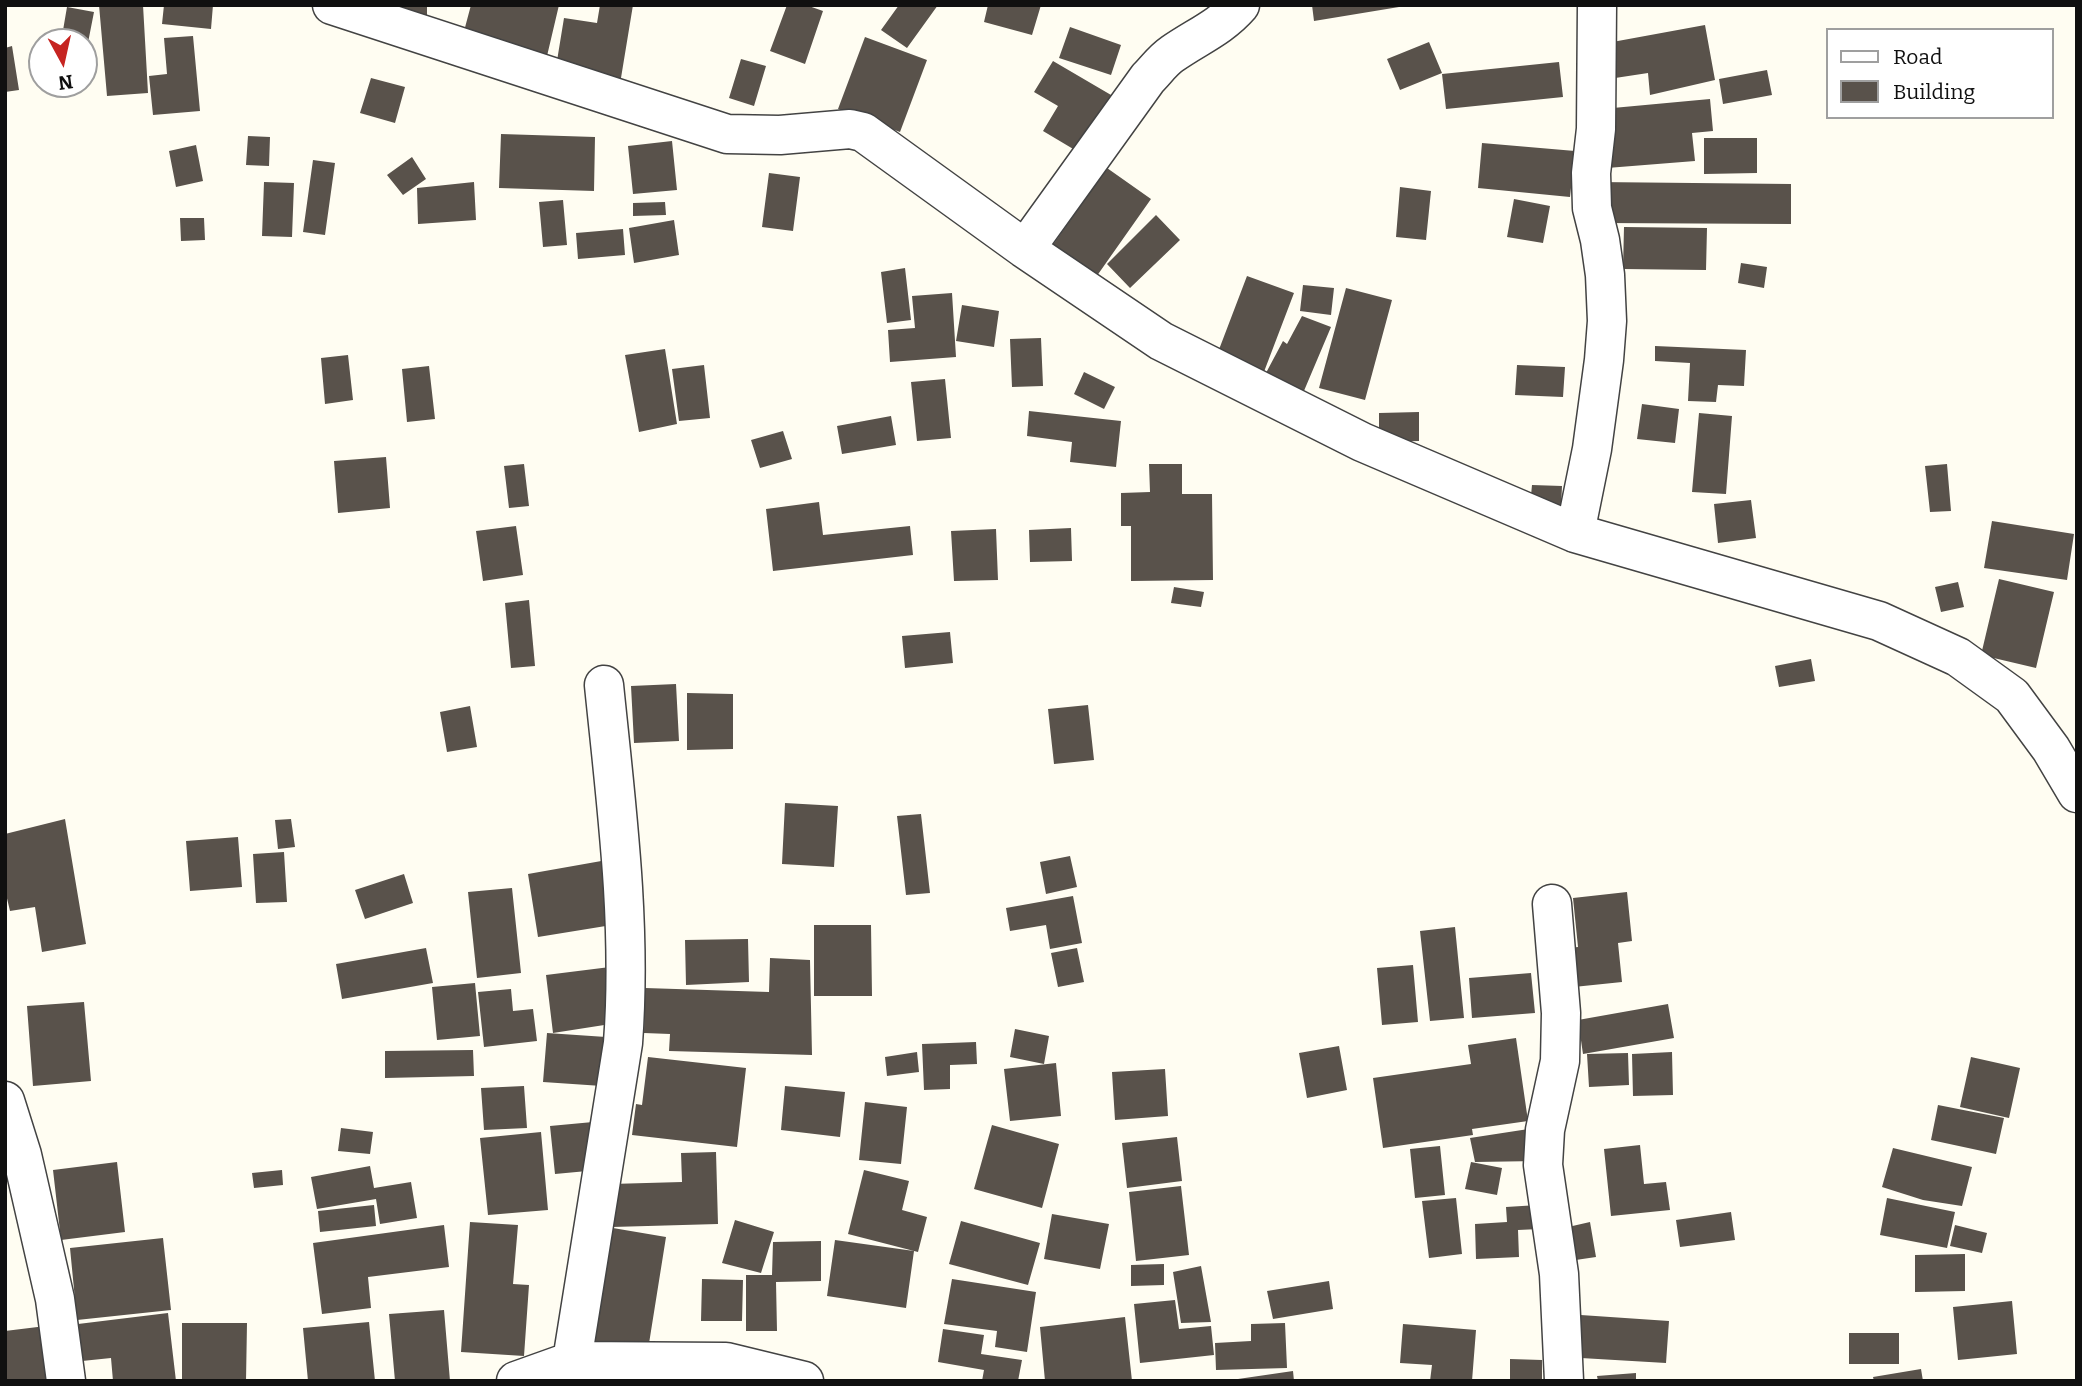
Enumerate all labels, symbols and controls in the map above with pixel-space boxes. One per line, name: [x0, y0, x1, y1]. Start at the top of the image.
north arrow: [28, 28, 98, 98]
legend: [1826, 28, 2054, 119]
text: Road: [1893, 44, 1942, 70]
text: N: [57, 70, 75, 95]
text: Building: [1893, 79, 1975, 105]

